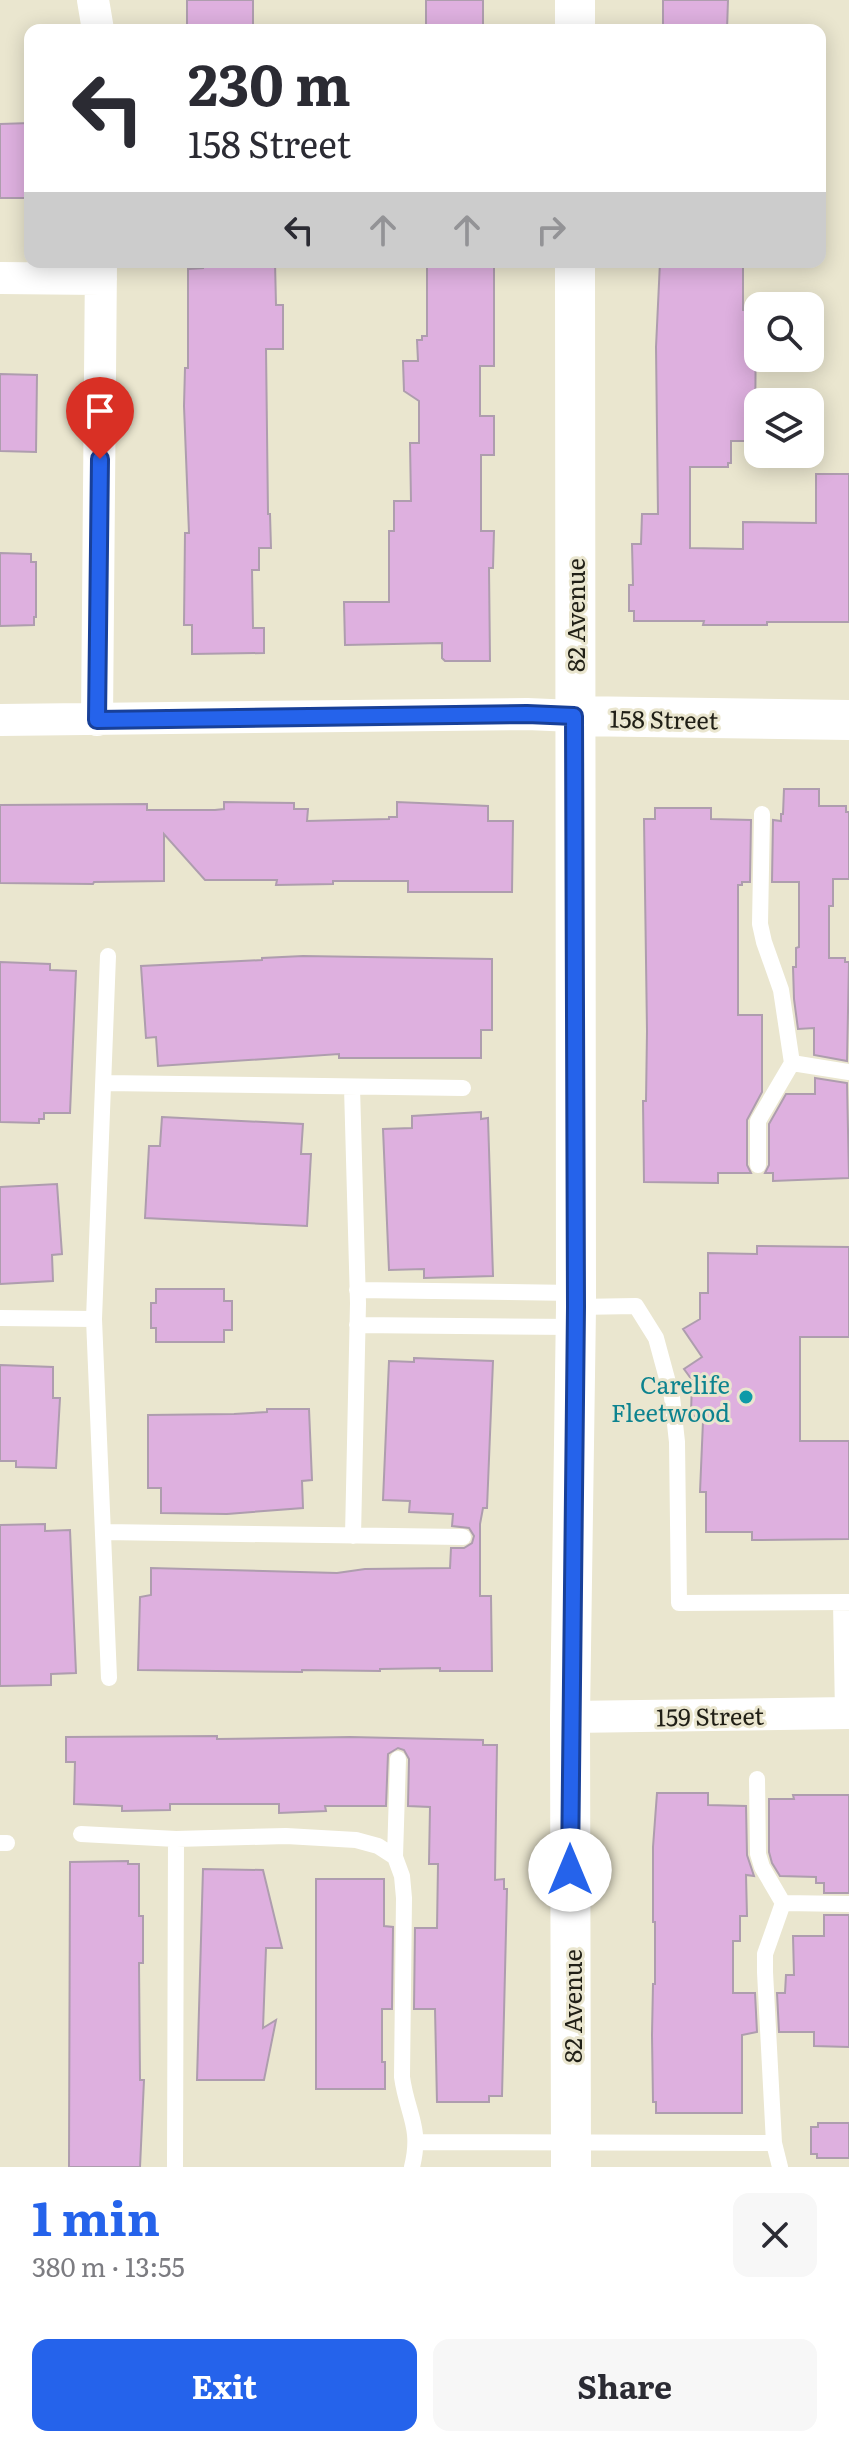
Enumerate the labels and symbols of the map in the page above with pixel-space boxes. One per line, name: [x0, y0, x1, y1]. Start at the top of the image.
pin: [66, 377, 134, 459]
street label: 82 Avenue: [557, 558, 592, 672]
street label: 158 Street: [609, 700, 719, 736]
place label: Carelife Fleetwood: [611, 1366, 730, 1429]
marker: Carelife Fleetwood: [737, 1388, 755, 1406]
street label: 159 Street: [656, 1697, 765, 1733]
position arrow: [528, 1828, 612, 1912]
street label: 82 Avenue: [554, 1949, 589, 2063]

